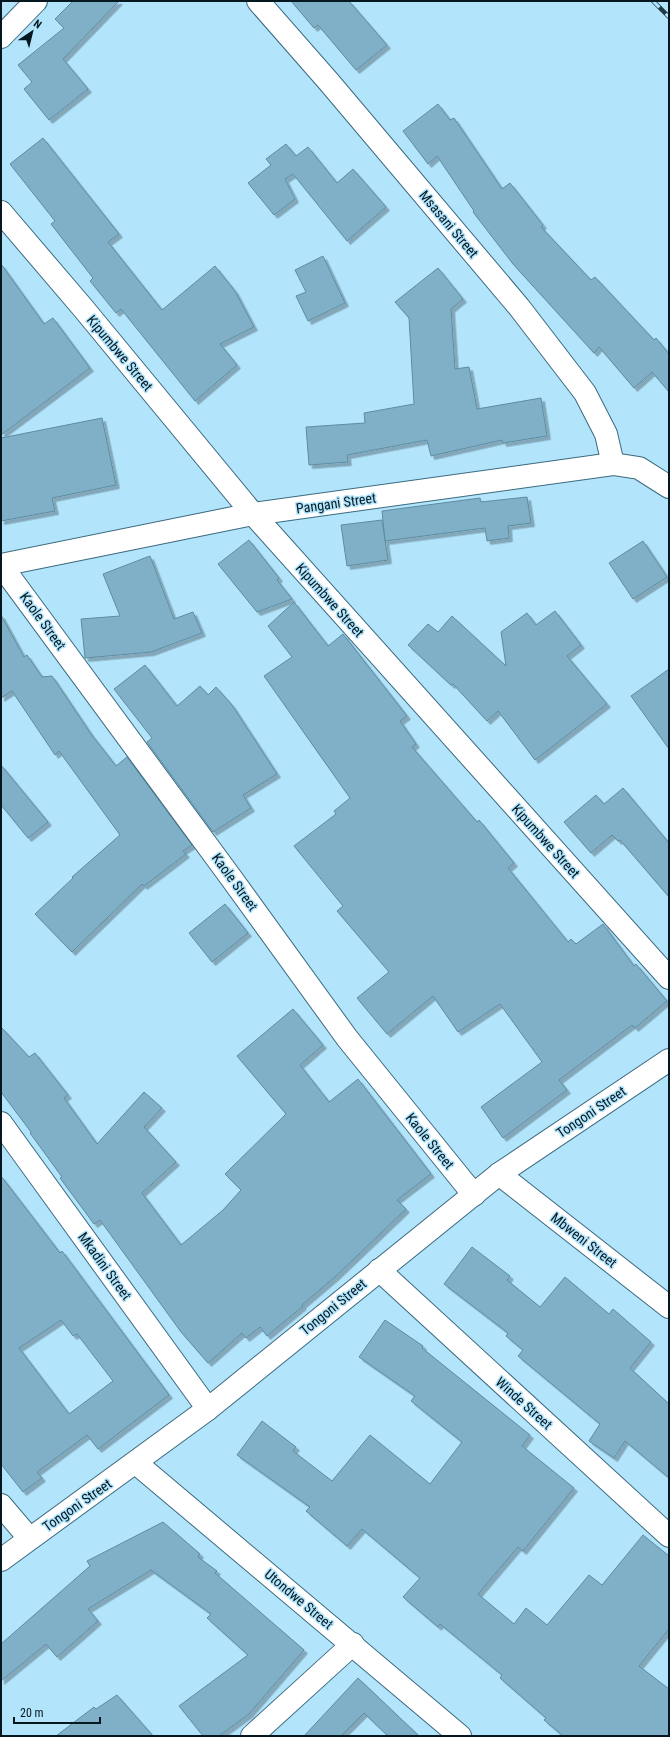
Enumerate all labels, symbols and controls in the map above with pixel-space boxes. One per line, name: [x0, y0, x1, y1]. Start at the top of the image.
north arrow: [12, 12, 52, 52]
text: N: [31, 17, 44, 32]
street label: Msasani Street: [416, 187, 482, 261]
street label: Kipumbwe Street: [84, 312, 156, 394]
street label: Pangani Street: [295, 489, 377, 517]
street label: Kipumbwe Street: [293, 560, 367, 640]
street label: Kaole Street: [17, 589, 69, 653]
street label: Kipumbwe Street: [509, 801, 583, 881]
street label: Kaole Street: [209, 850, 261, 914]
street label: Tongoni Street: [553, 1083, 629, 1141]
street label: Kaole Street: [403, 1110, 457, 1172]
street label: Mbweni Street: [548, 1209, 620, 1271]
street label: Mkadini Street: [75, 1229, 135, 1303]
street label: Tongoni Street: [297, 1275, 369, 1339]
street label: Winde Street: [493, 1374, 555, 1432]
street label: Tongoni Street: [39, 1475, 115, 1535]
street label: Utondwe Street: [262, 1566, 336, 1632]
scale bar: [14, 1699, 100, 1725]
text: 20 m: [20, 1706, 44, 1720]

